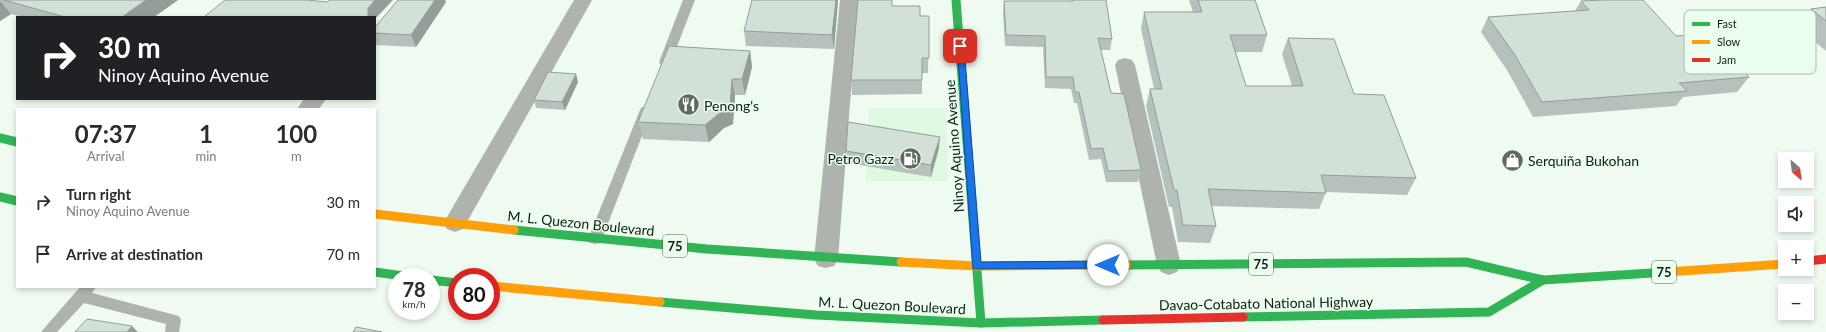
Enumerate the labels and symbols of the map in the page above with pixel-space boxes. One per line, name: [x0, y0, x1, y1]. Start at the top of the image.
legend: [1684, 10, 1816, 74]
text: Fast: [1717, 17, 1737, 30]
pin: [943, 29, 977, 63]
text: Slow: [1717, 35, 1741, 48]
text: Jam: [1717, 53, 1736, 66]
street label: Ninoy Aquino Avenue: [941, 79, 967, 213]
restaurant icon: Penong's: [676, 92, 702, 118]
place label: Penong's: [704, 97, 759, 114]
fuel station icon: Petro Gazz: [897, 145, 923, 171]
shop icon: Serquiña Bukohan: [1499, 147, 1525, 173]
place label: Petro Gazz: [827, 150, 894, 167]
place label: Serquiña Bukohan: [1528, 152, 1639, 169]
north arrow: [1778, 152, 1814, 188]
street label: M. L. Quezon Boulevard: [507, 207, 655, 239]
road number: 75: [663, 235, 687, 257]
position arrow: [1087, 244, 1129, 286]
road number: 75: [1249, 253, 1273, 275]
road number: 75: [1652, 261, 1676, 283]
speed limit sign: 80: [448, 268, 500, 320]
street label: M. L. Quezon Boulevard: [818, 293, 966, 317]
street label: Davao-Cotabato National Highway: [1159, 293, 1374, 313]

